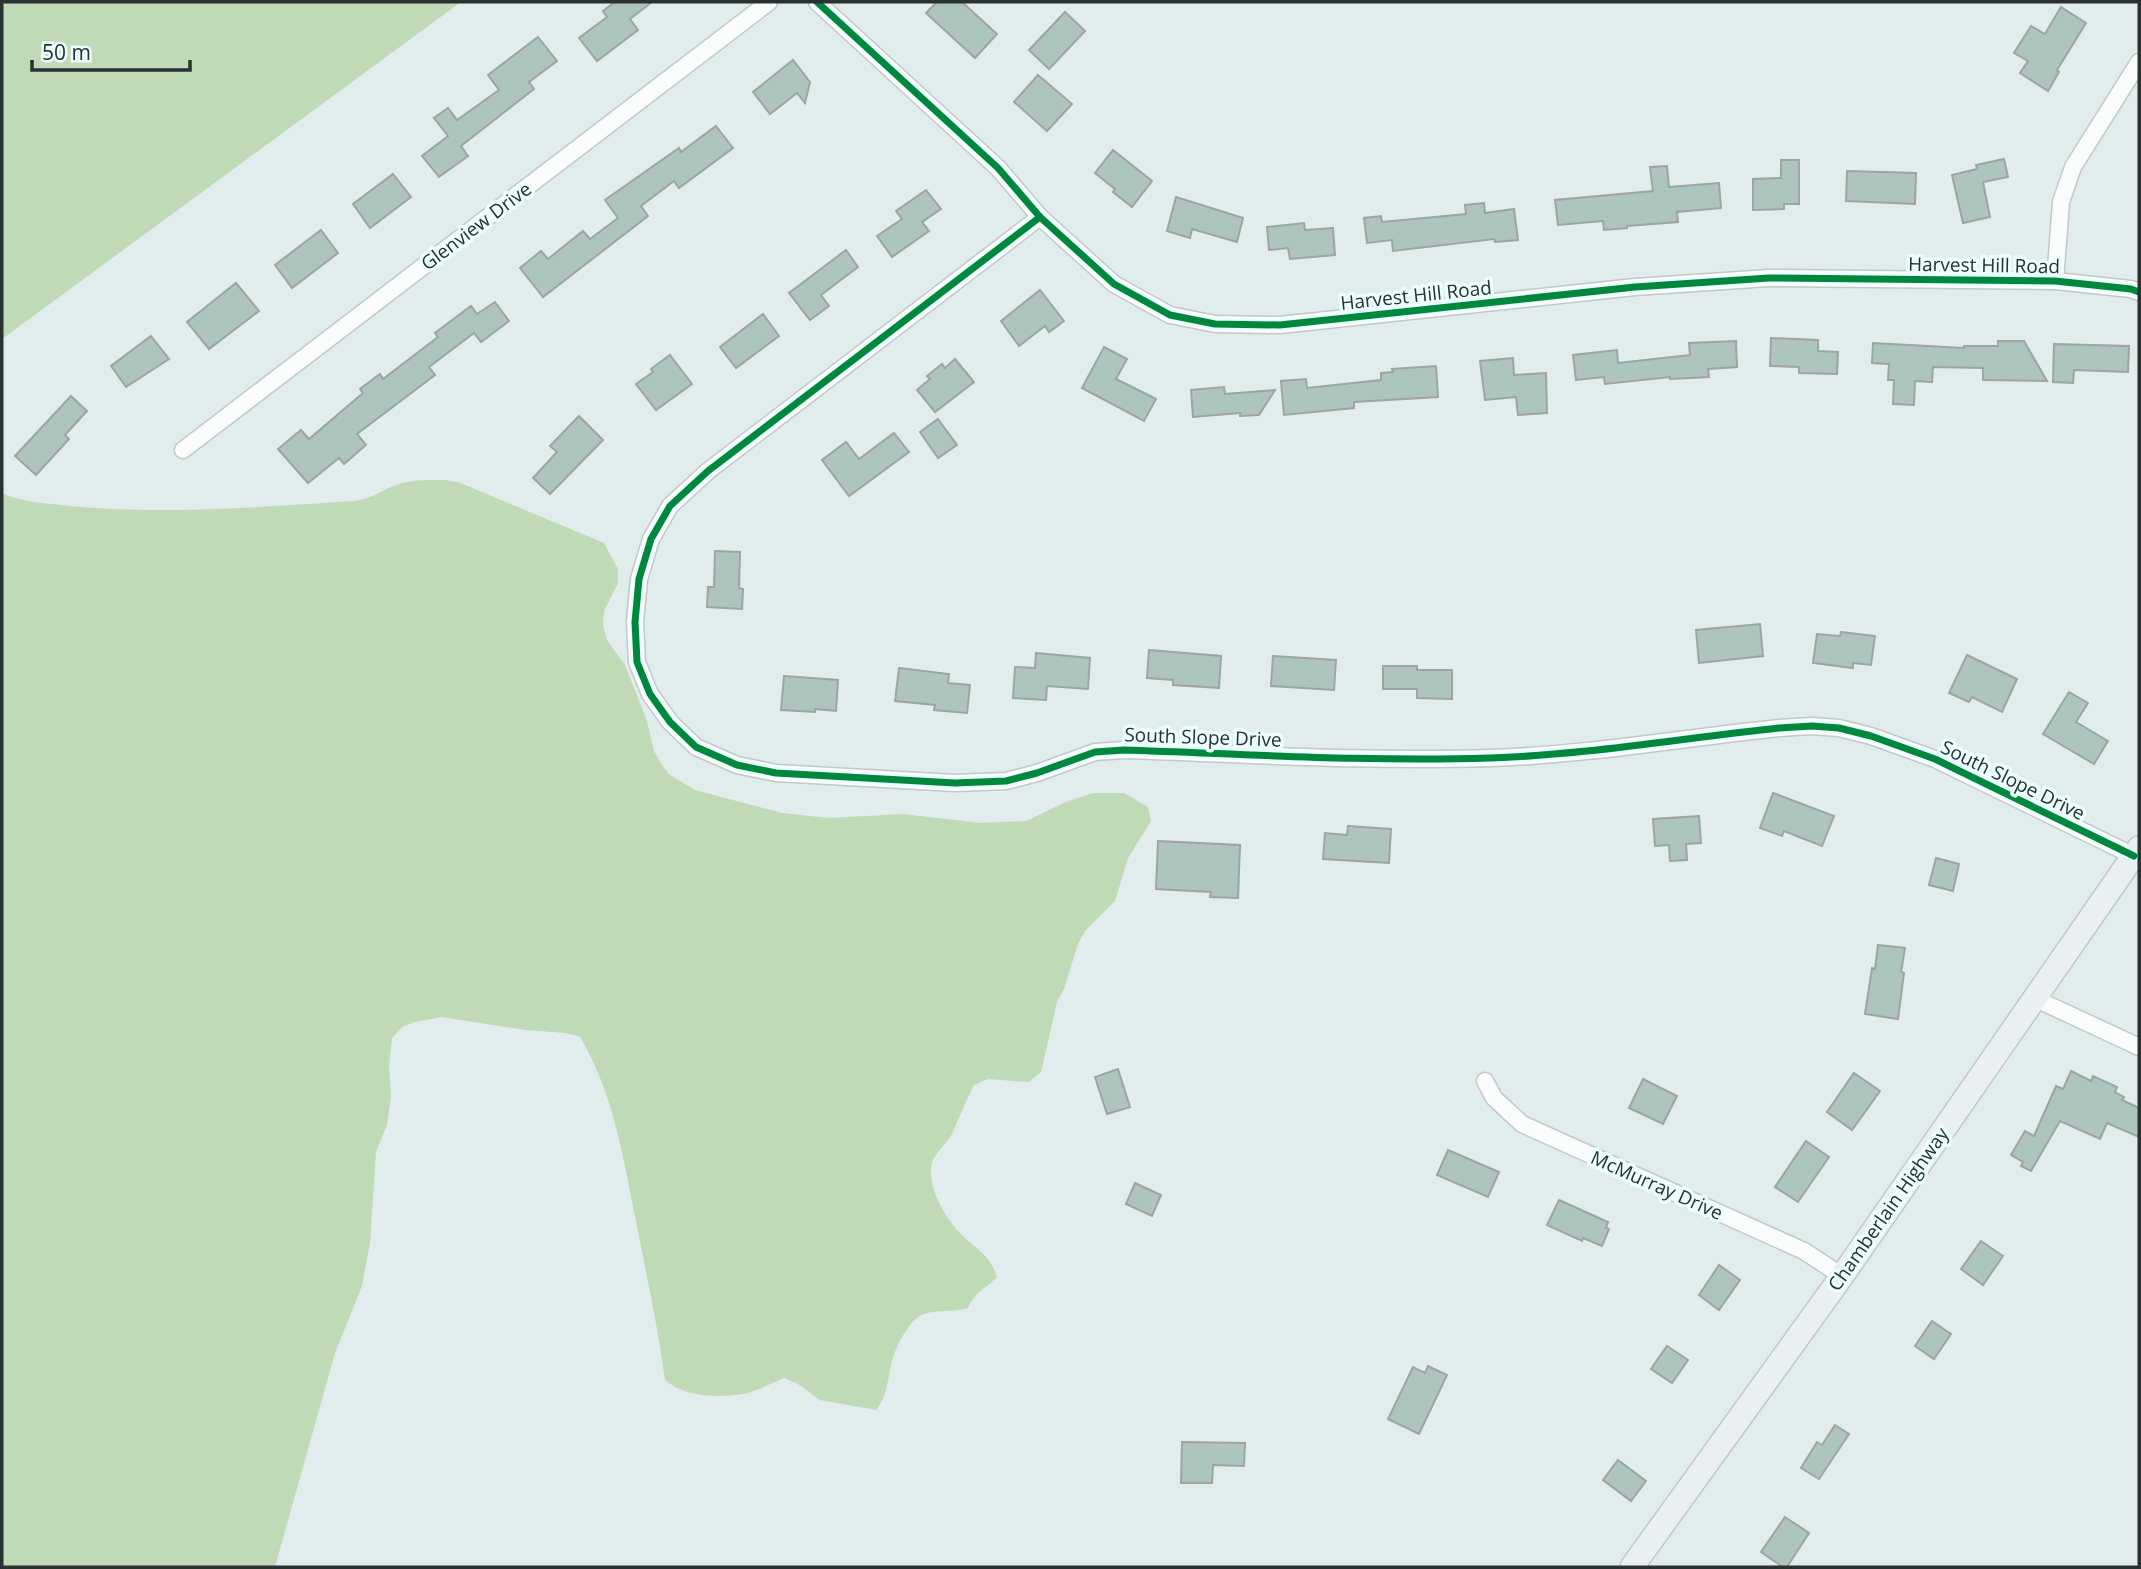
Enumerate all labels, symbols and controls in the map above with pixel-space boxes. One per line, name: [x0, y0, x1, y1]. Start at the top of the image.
scale bar: [32, 28, 189, 72]
text: 50 m: [42, 38, 91, 66]
street label: Glenview Drive: [415, 176, 537, 276]
street label: Harvest Hill Road: [1908, 251, 2060, 279]
street label: Harvest Hill Road: [1339, 274, 1493, 316]
street label: South Slope Drive: [1124, 721, 1282, 753]
street label: South Slope Drive: [1937, 734, 2089, 826]
street label: Chamberlain Highway: [1822, 1122, 1955, 1296]
street label: McMurray Drive: [1587, 1144, 1727, 1226]

